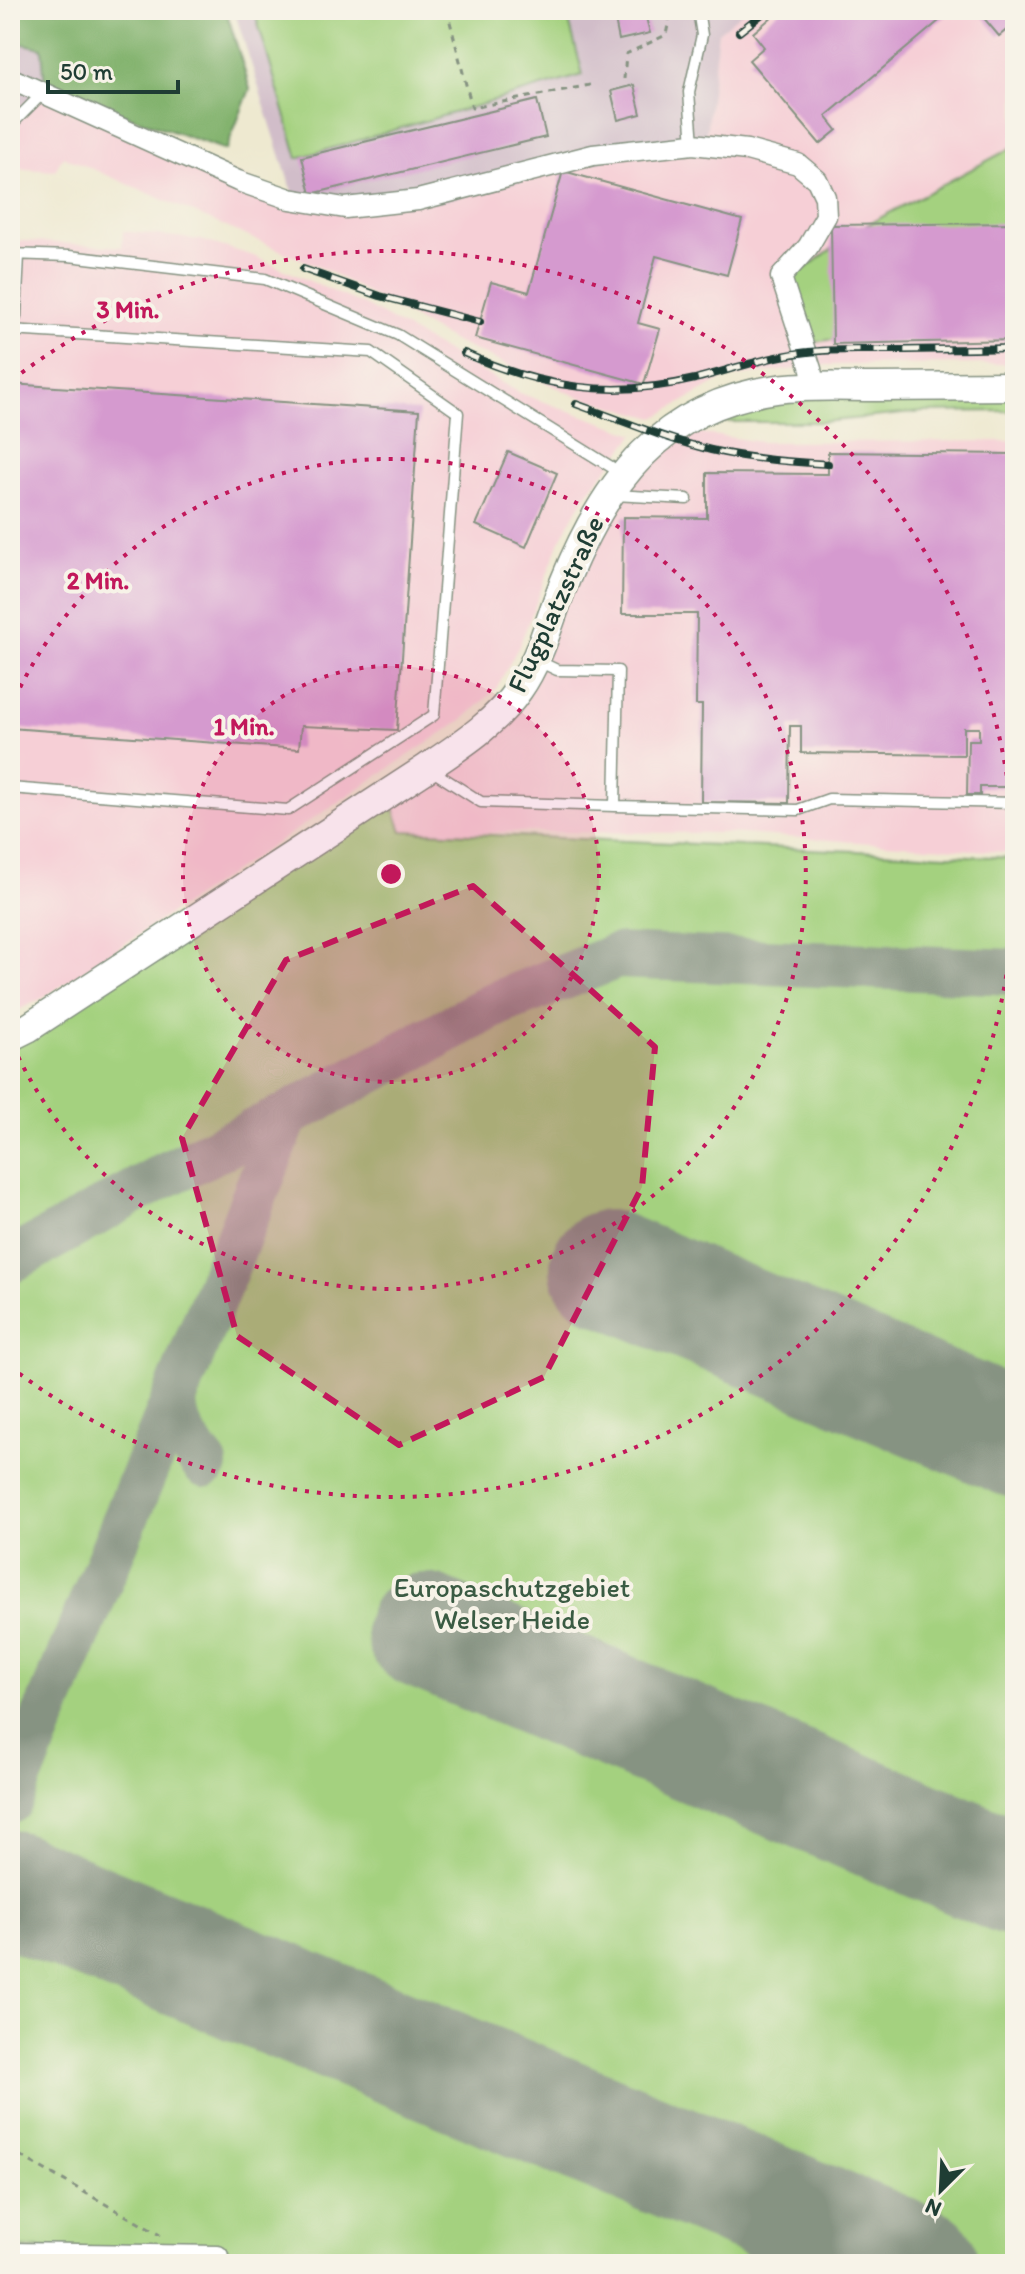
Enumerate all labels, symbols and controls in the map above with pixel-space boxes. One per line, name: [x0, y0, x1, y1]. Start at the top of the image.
scale bar: [48, 44, 178, 94]
text: 50 m: [60, 57, 113, 86]
text: 3 Min.: [97, 295, 160, 324]
street label: Flugplatzstraße: [499, 510, 611, 698]
text: 2 Min.: [67, 566, 129, 595]
text: 1 Min.: [213, 712, 275, 741]
centre of rings: [377, 860, 405, 888]
park label: Europaschutzgebiet Welser Heide: [394, 1570, 630, 1636]
north arrow: [901, 2150, 981, 2230]
text: N: [921, 2192, 945, 2223]

